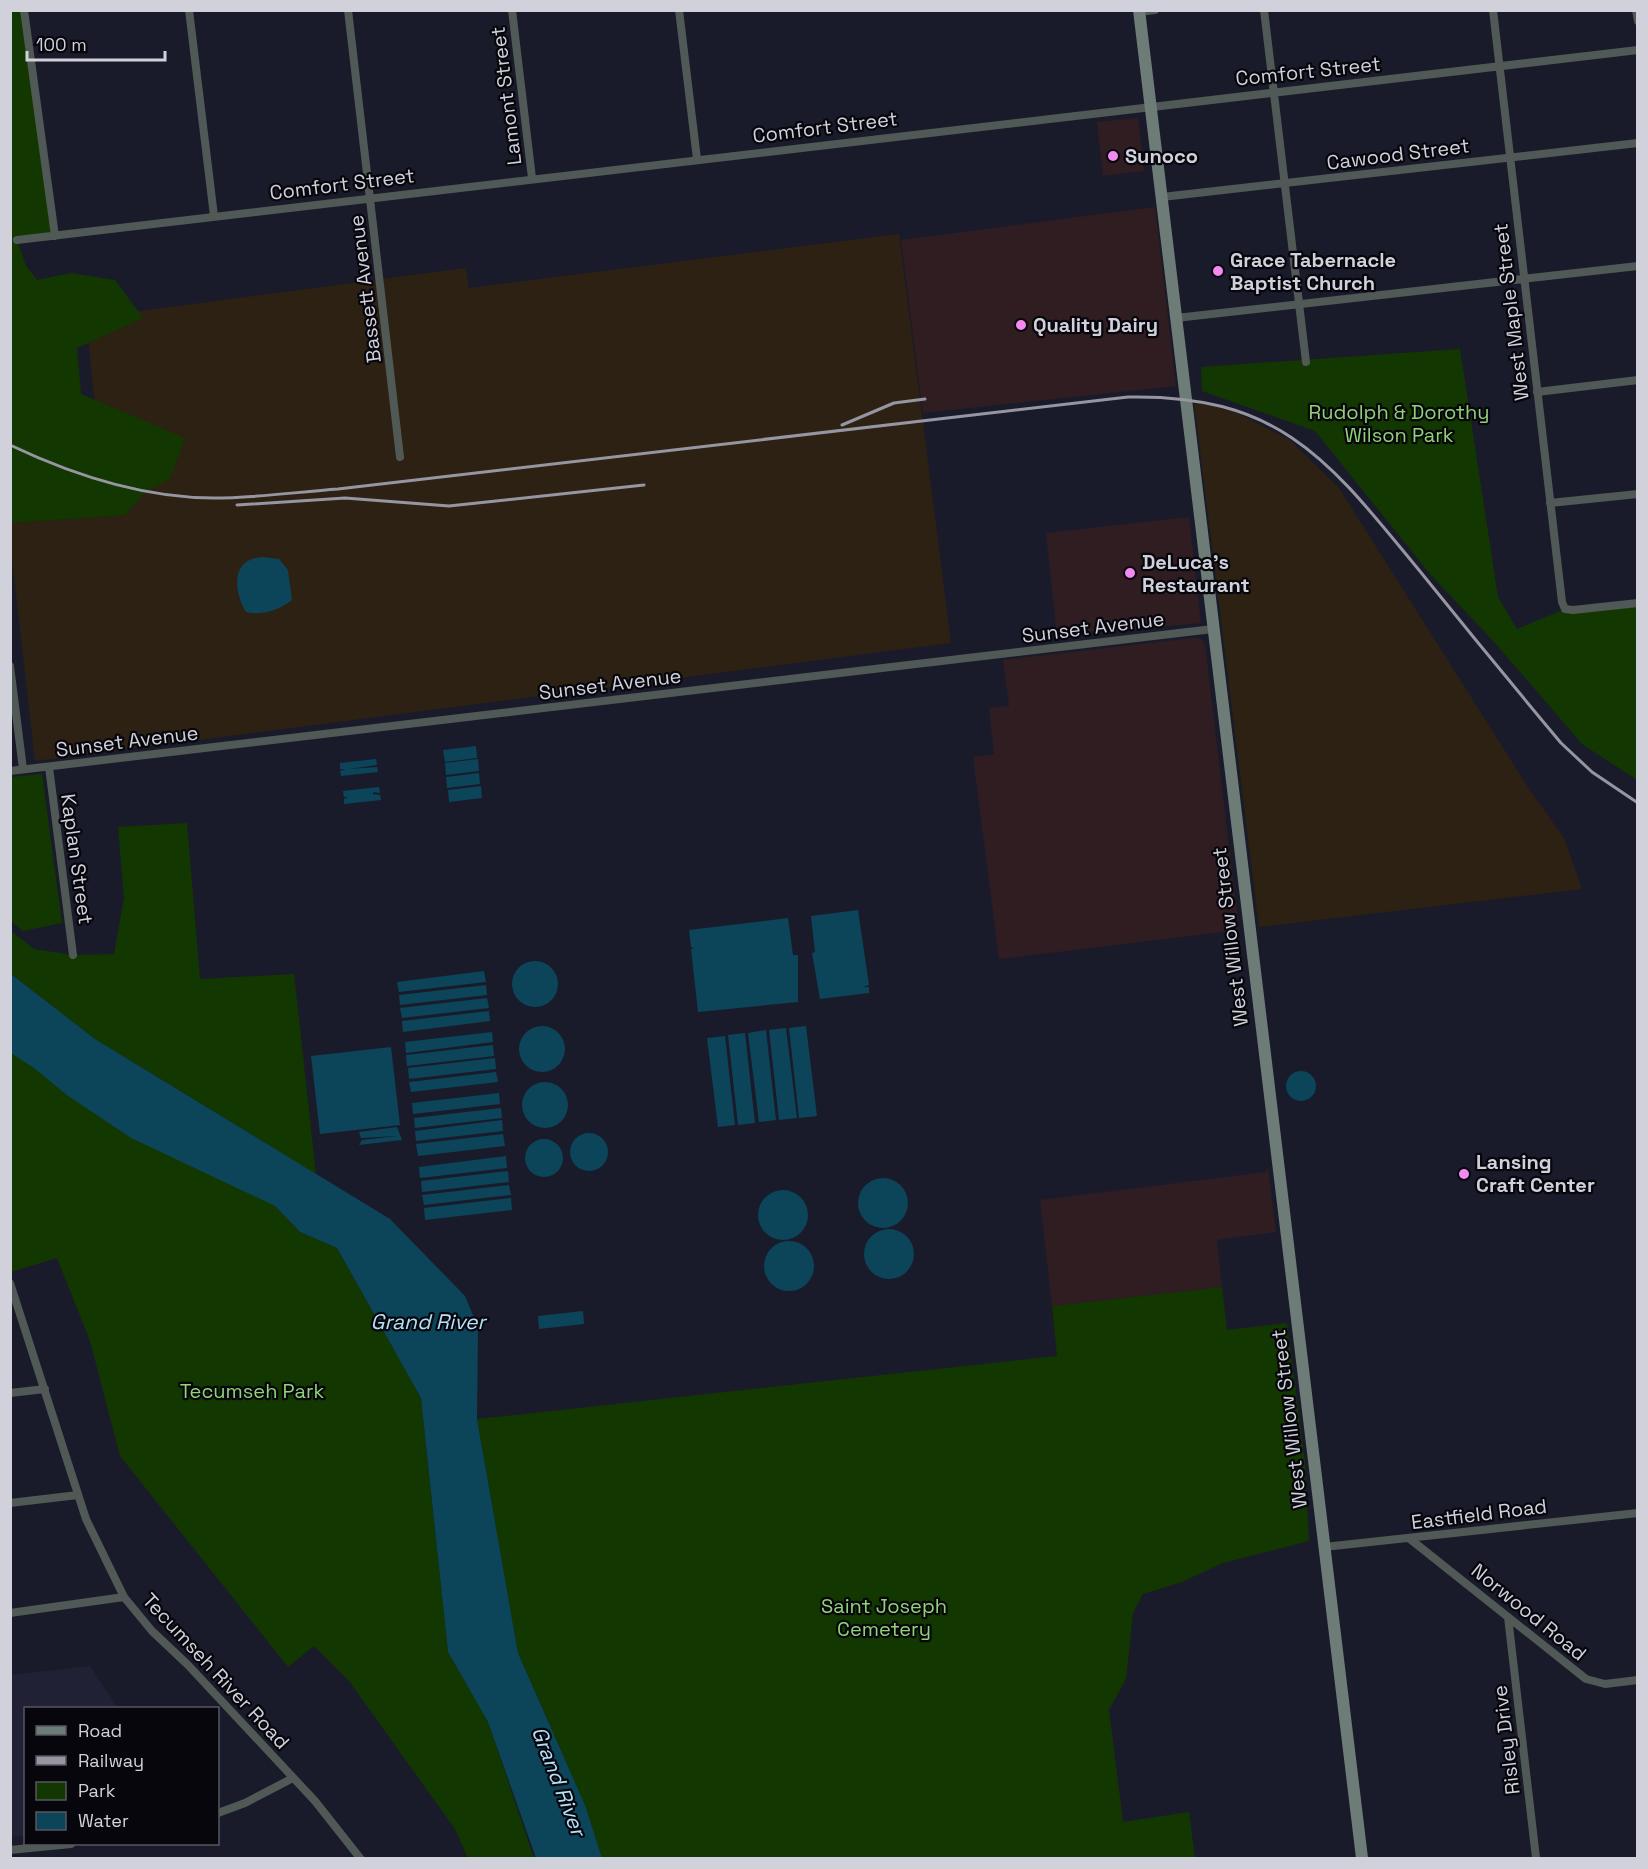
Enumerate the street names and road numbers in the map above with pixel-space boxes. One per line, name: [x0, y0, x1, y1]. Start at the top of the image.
street label: Lamont Street: [485, 25, 527, 167]
street label: Comfort Street: [1234, 50, 1382, 92]
street label: Comfort Street: [751, 105, 899, 149]
street label: Cawood Street: [1325, 132, 1471, 176]
street label: Comfort Street: [268, 162, 416, 206]
street label: Bassett Avenue: [343, 214, 387, 364]
street label: West Maple Street: [1487, 222, 1535, 402]
street label: Sunset Avenue: [1020, 605, 1166, 649]
street label: Sunset Avenue: [537, 662, 683, 706]
street label: Sunset Avenue: [54, 719, 200, 763]
street label: Kaplan Street: [55, 792, 99, 926]
street label: West Willow Street: [1206, 846, 1254, 1028]
street label: West Willow Street: [1265, 1328, 1313, 1510]
street label: Eastfield Road: [1410, 1493, 1548, 1535]
street label: Norwood Road: [1466, 1558, 1592, 1666]
street label: Tecumseh River Road: [137, 1587, 295, 1755]
street label: Risley Drive: [1486, 1684, 1526, 1796]

